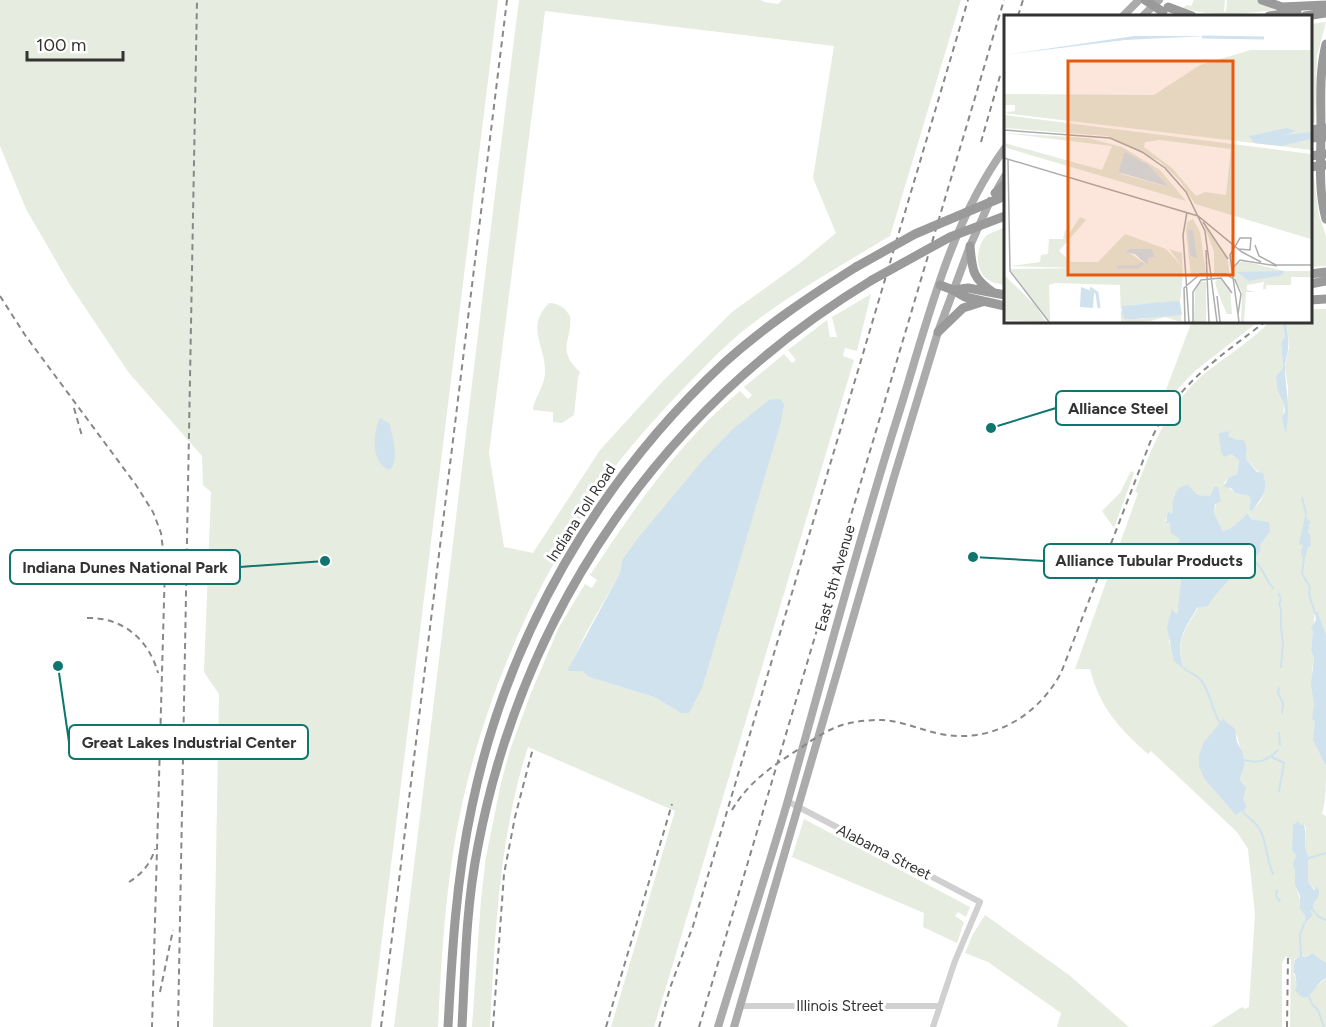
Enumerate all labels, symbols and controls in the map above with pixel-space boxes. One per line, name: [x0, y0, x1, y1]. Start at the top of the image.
inset map: [1004, 15, 1311, 322]
scale bar: [27, 24, 123, 62]
text: 100 m: [36, 34, 86, 56]
callout: Alliance Steel: [1056, 391, 1180, 425]
text: Alliance Steel: [1068, 399, 1168, 418]
street label: Indiana Toll Road: [543, 461, 619, 565]
street label: East 5th Avenue: [811, 523, 859, 633]
callout: Alliance Tubular Products: [1044, 544, 1255, 578]
callout: Indiana Dunes National Park: [10, 550, 240, 584]
text: Alliance Tubular Products: [1055, 551, 1243, 570]
text: Indiana Dunes National Park: [22, 558, 228, 577]
callout: Great Lakes Industrial Center: [69, 725, 308, 759]
text: Great Lakes Industrial Center: [82, 733, 296, 752]
street label: Alabama Street: [834, 820, 935, 884]
street label: Illinois Street: [796, 997, 884, 1015]

